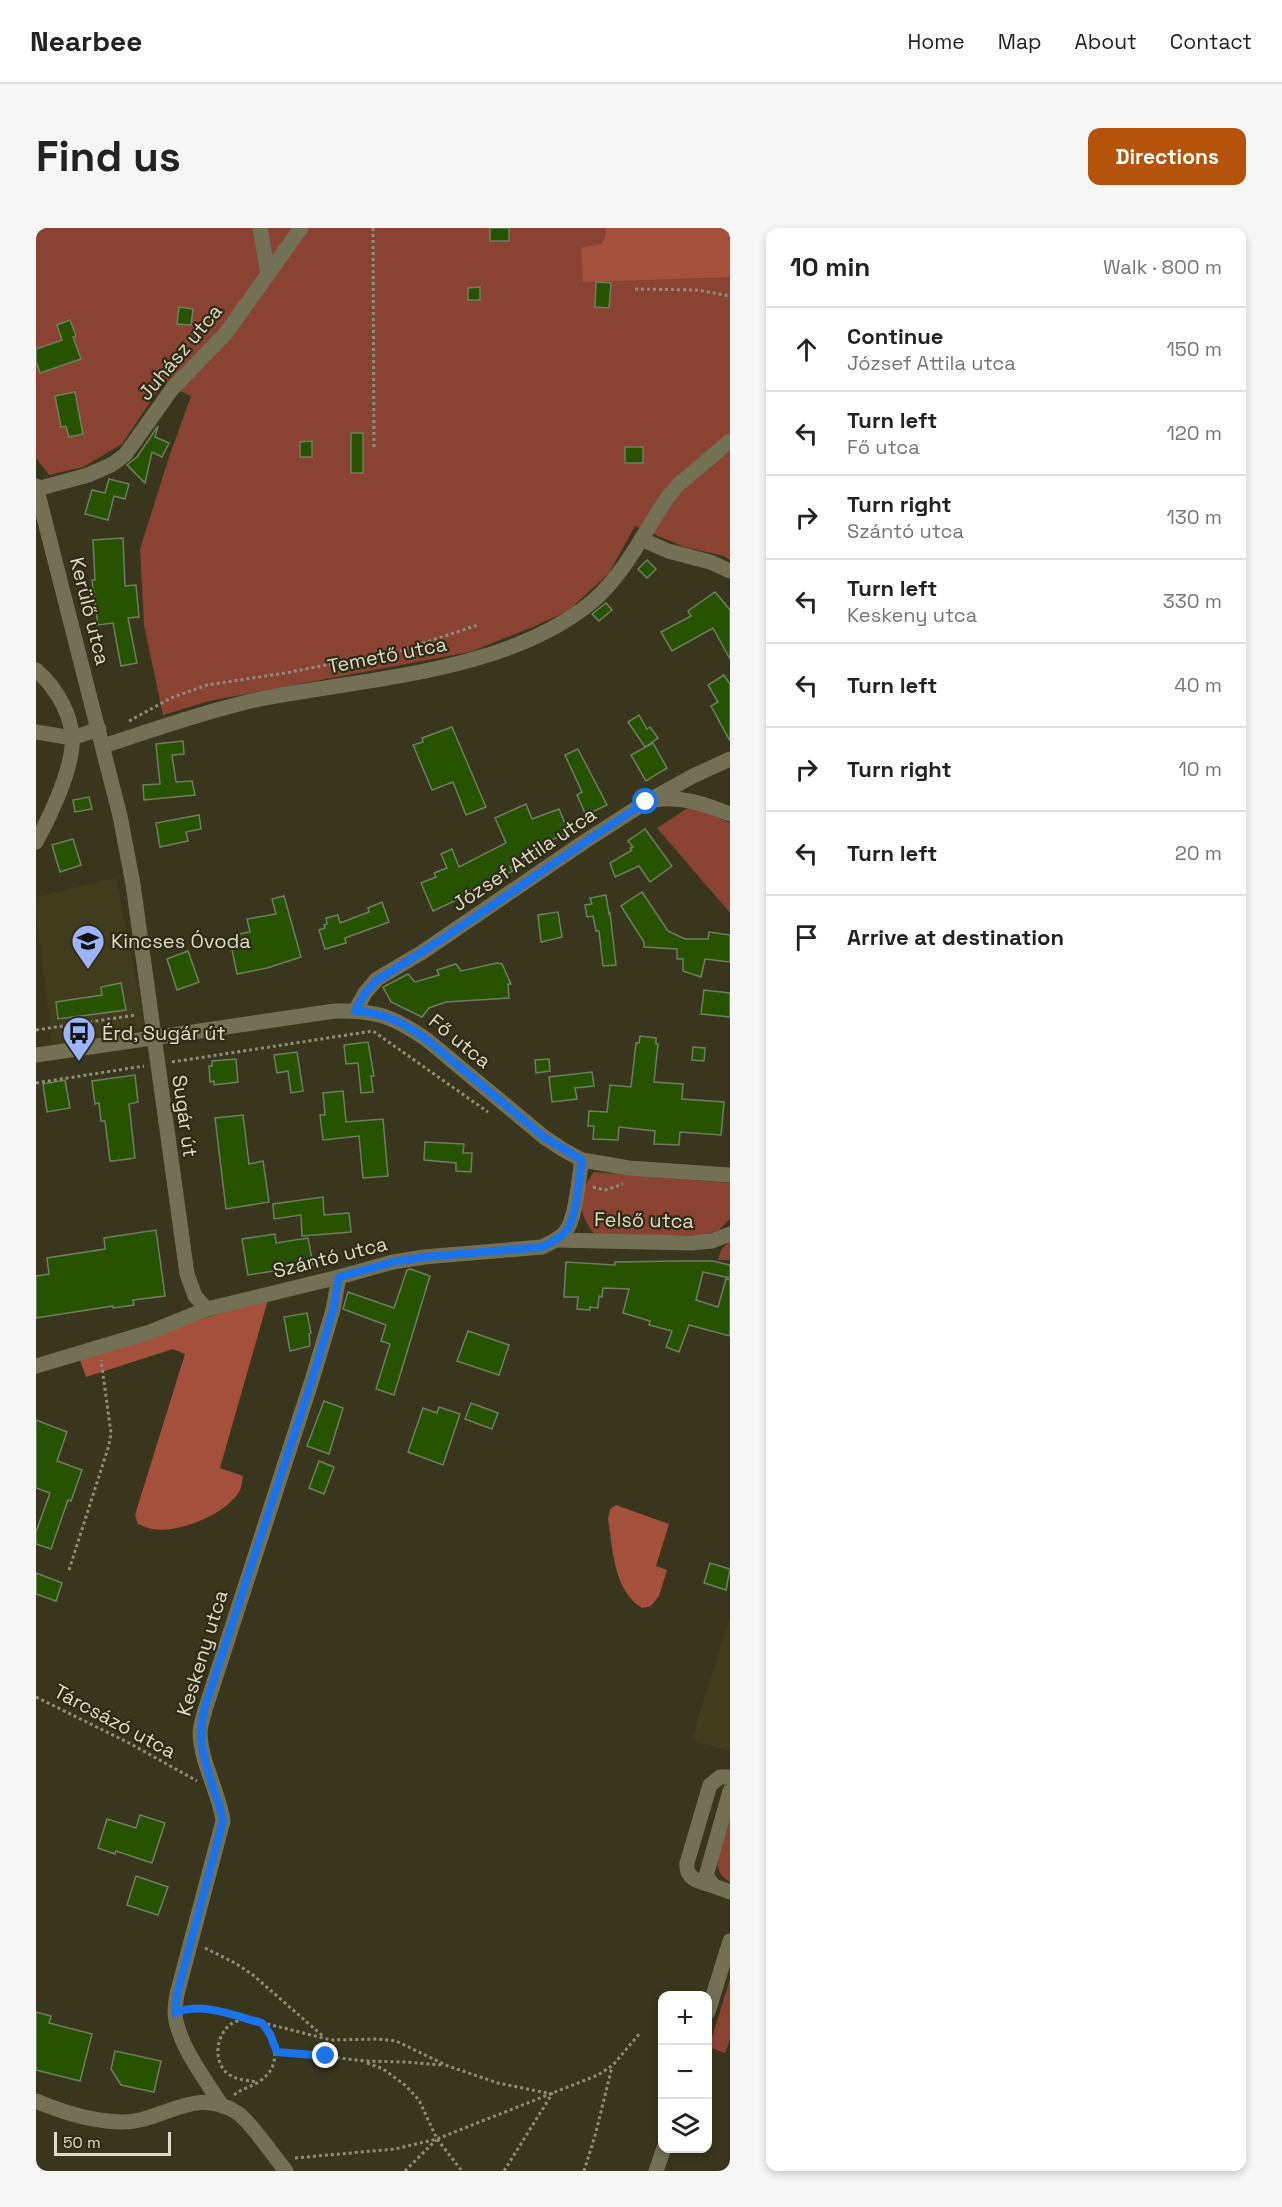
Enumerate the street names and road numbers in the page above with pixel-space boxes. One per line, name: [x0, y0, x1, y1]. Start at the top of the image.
street label: Juhász utca: [132, 298, 228, 406]
street label: Kerülő utca: [64, 554, 116, 668]
street label: Temető utca: [325, 631, 449, 679]
street label: József Attila utca: [447, 801, 601, 917]
street label: Fő utca: [424, 1008, 496, 1074]
street label: Sugár út: [166, 1073, 204, 1159]
street label: Felső utca: [594, 1206, 694, 1234]
street label: Szántó utca: [270, 1230, 390, 1284]
street label: Keskeny utca: [171, 1587, 233, 1719]
street label: Tárcsázó utca: [49, 1678, 181, 1764]

